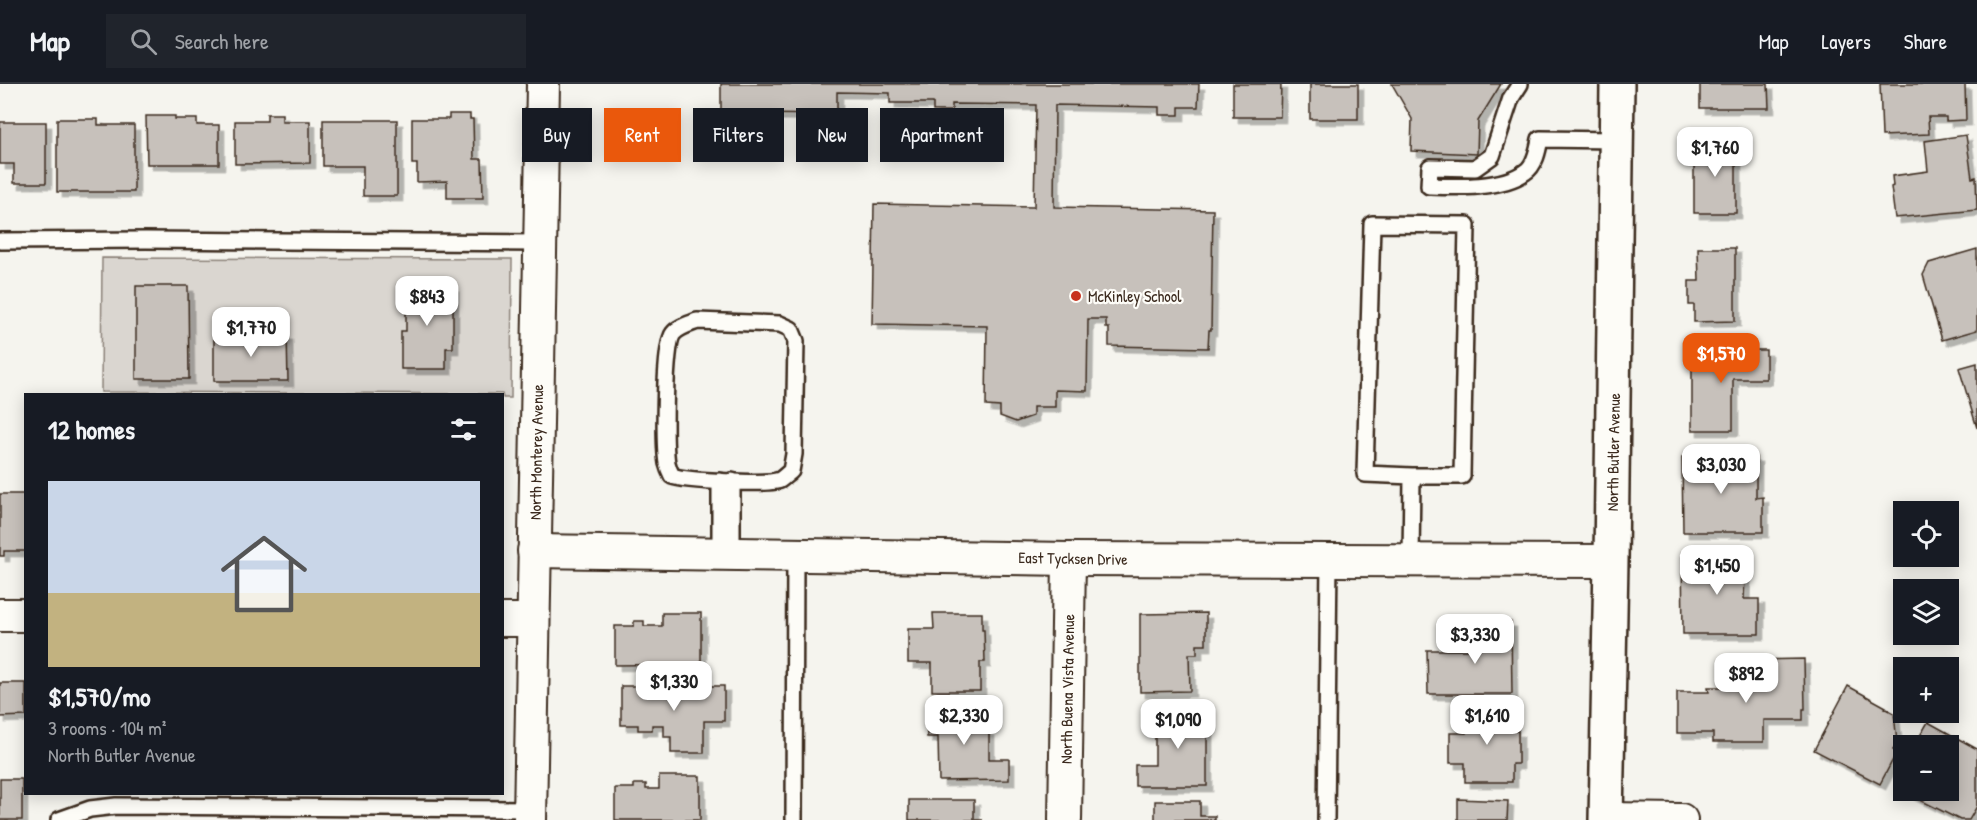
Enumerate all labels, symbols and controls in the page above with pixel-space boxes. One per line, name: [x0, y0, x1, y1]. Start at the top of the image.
search box: [106, 14, 526, 68]
text: Map: [30, 22, 70, 60]
icon: search: [127, 25, 160, 58]
text: Search here: [175, 26, 269, 56]
text: Map: [1759, 27, 1788, 56]
text: Layers: [1821, 27, 1871, 56]
text: Share: [1904, 27, 1947, 56]
chip: Buy: [522, 108, 592, 162]
chip: Rent: [604, 108, 681, 162]
chip: Filters: [693, 108, 784, 162]
chip: New: [796, 108, 868, 162]
chip: Apartment: [880, 108, 1004, 162]
pin: $1,760: [1666, 127, 1764, 178]
text: $1,760: [1691, 133, 1739, 160]
pin: $843: [391, 276, 463, 327]
text: $843: [409, 282, 445, 309]
place label: McKinley School: [1088, 285, 1182, 307]
marker: McKinley School: [1069, 289, 1083, 303]
pin: $1,770: [202, 307, 300, 358]
text: $1,770: [226, 313, 276, 340]
pin: $1,570: [1672, 333, 1770, 384]
text: $1,570: [1697, 339, 1745, 366]
street label: North Monterey Avenue: [524, 383, 548, 520]
street label: North Butler Avenue: [1601, 392, 1625, 511]
text: 12 homes: [48, 412, 135, 447]
icon: filters: [447, 413, 480, 446]
pin: $3,030: [1672, 444, 1770, 495]
text: $3,030: [1696, 450, 1746, 477]
map controls: [1893, 501, 1959, 801]
button: locate: [1893, 501, 1959, 567]
icon: home: [210, 520, 318, 628]
pin: $1,450: [1668, 545, 1766, 596]
street label: East Tycksen Drive: [1018, 546, 1128, 570]
text: $1,450: [1694, 551, 1740, 578]
button: layers: [1893, 579, 1959, 645]
street label: North Buena Vista Avenue: [1055, 613, 1079, 764]
pin: $3,330: [1426, 614, 1524, 665]
text: $3,330: [1450, 620, 1500, 647]
pin: $892: [1710, 653, 1782, 704]
button: +: [1893, 657, 1959, 723]
text: $892: [1728, 659, 1764, 686]
pin: $1,330: [625, 661, 723, 712]
text: $1,330: [650, 667, 698, 694]
text: $1,570/mo: [48, 679, 151, 714]
pin: $2,330: [915, 695, 1013, 746]
pin: $1,610: [1438, 695, 1536, 746]
pin: $1,090: [1129, 699, 1227, 750]
text: $2,330: [939, 701, 989, 728]
text: $1,610: [1464, 701, 1510, 728]
text: $1,090: [1155, 705, 1201, 732]
text: 3 rooms · 104 m²: [48, 714, 166, 741]
button: −: [1893, 735, 1959, 801]
text: North Butler Avenue: [48, 741, 196, 768]

